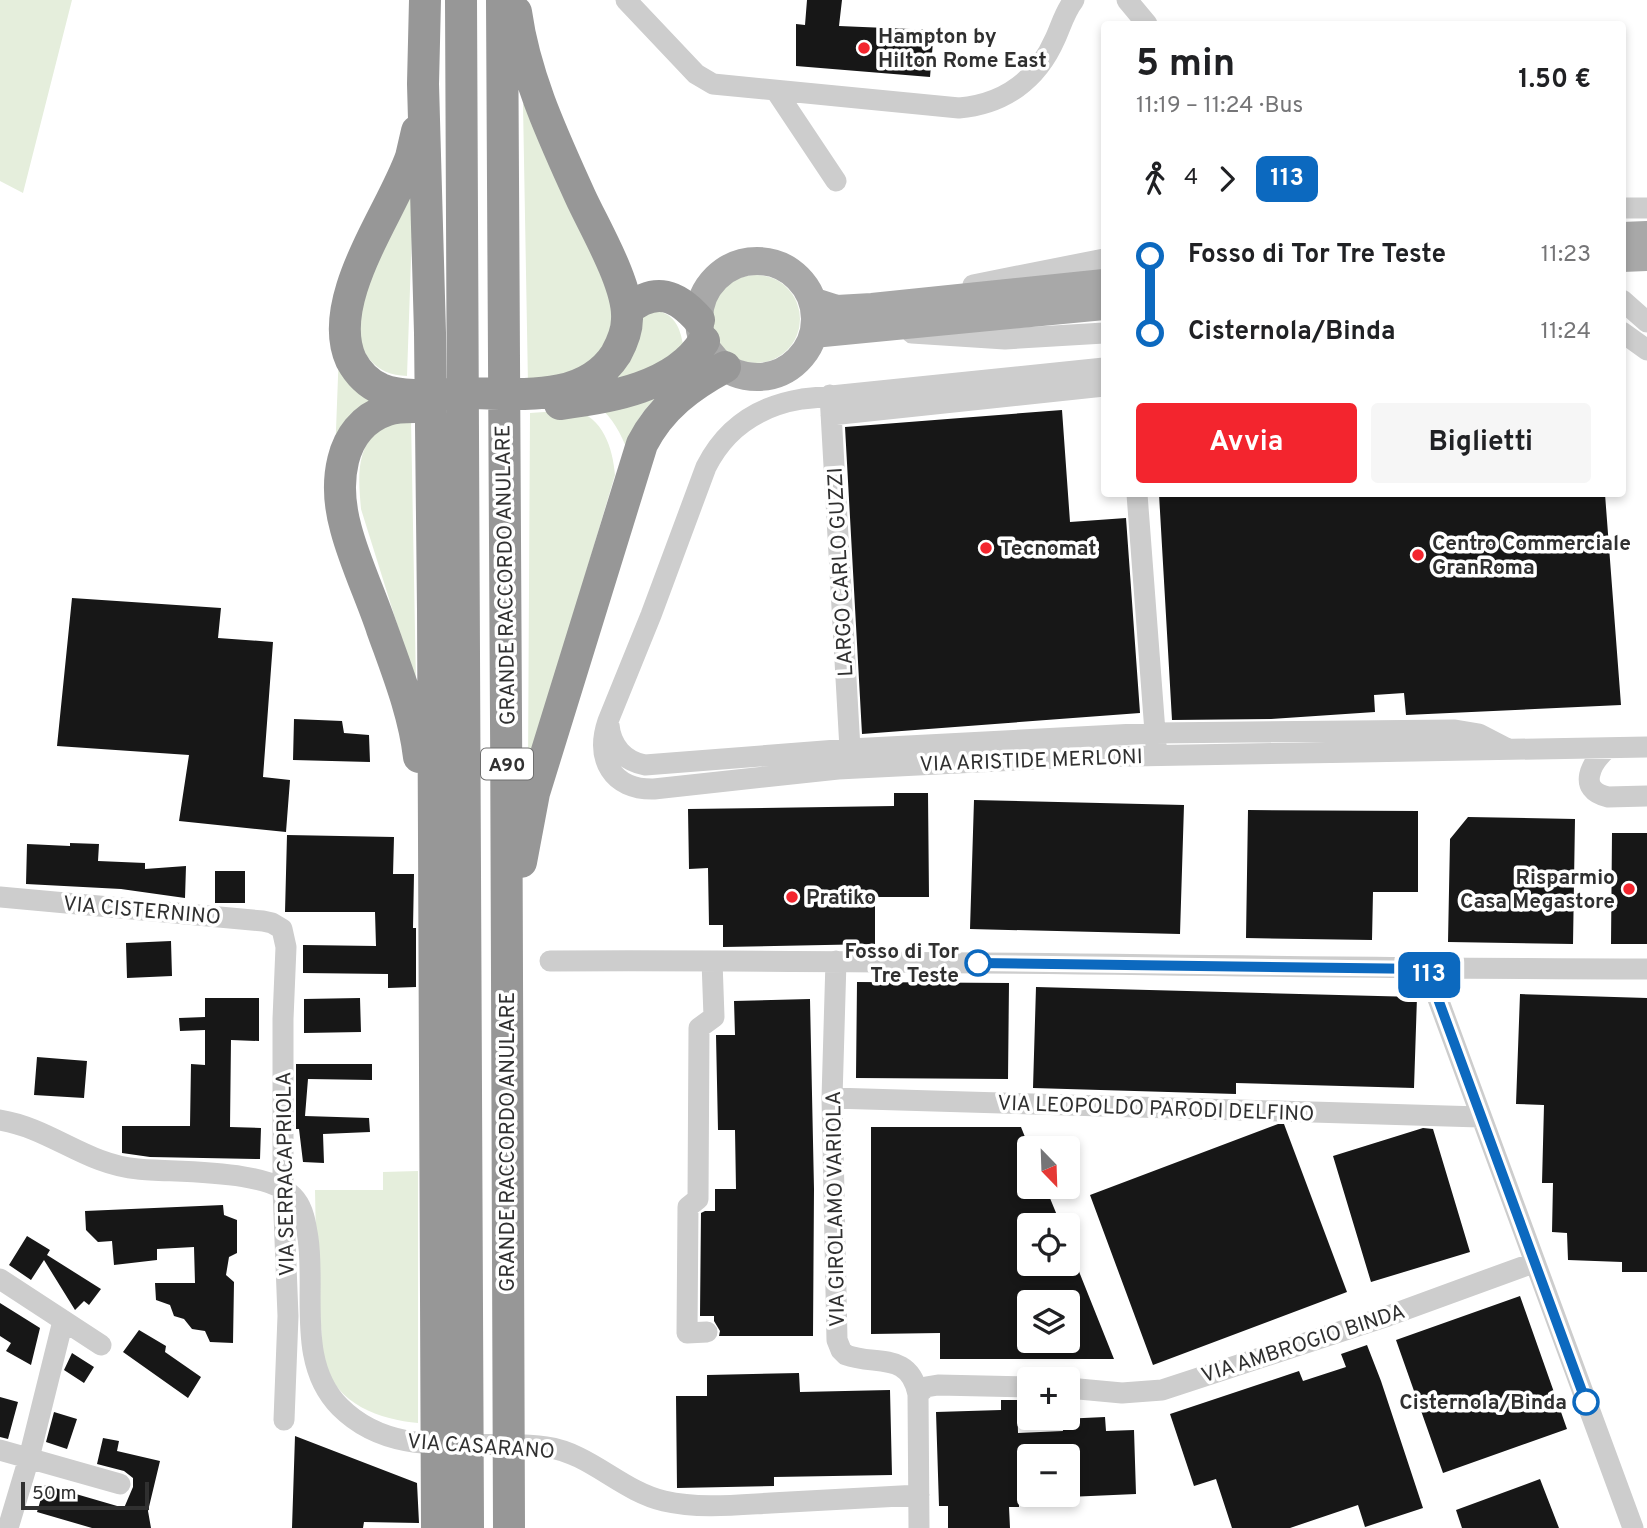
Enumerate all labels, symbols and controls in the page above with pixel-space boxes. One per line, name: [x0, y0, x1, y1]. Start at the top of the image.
place label: Hampton by Hilton Rome East: [878, 24, 1047, 75]
marker: Hampton by Hilton Rome East: [856, 40, 872, 56]
text: 5 min: [1136, 41, 1235, 90]
text: 1.50 €: [1518, 64, 1591, 97]
text: 11:19 – 11:24 · Bus: [1136, 92, 1303, 121]
icon: walk: [1136, 160, 1174, 198]
icon: forward: [1208, 160, 1246, 198]
text: 4: [1184, 164, 1198, 193]
text: 113: [1270, 164, 1304, 194]
text: Fosso di Tor Tre Teste: [1188, 239, 1446, 272]
text: 11:23: [1541, 241, 1591, 270]
text: Cisternola/Binda: [1188, 316, 1396, 349]
text: 11:24: [1541, 318, 1591, 347]
button: Avvia: [1136, 403, 1357, 483]
button: Biglietti: [1371, 403, 1591, 483]
street label: GRANDE RACCORDO ANULARE: [490, 425, 523, 725]
street label: LARGO CARLO GUZZI: [823, 467, 860, 677]
place label: Centro Commerciale GranRoma: [1432, 531, 1631, 582]
place label: Tecnomat: [1000, 536, 1096, 563]
marker: Tecnomat: [978, 540, 994, 556]
marker: Centro Commerciale GranRoma: [1410, 547, 1426, 563]
street label: VIA ARISTIDE MERLONI: [919, 744, 1143, 779]
road number: A90: [481, 748, 533, 779]
place label: Risparmio Casa Megastore: [1460, 865, 1615, 916]
marker: Risparmio Casa Megastore: [1621, 881, 1637, 897]
place label: Pratiko: [806, 885, 876, 912]
marker: Pratiko: [784, 889, 800, 905]
street label: VIA CISTERNINO: [62, 891, 222, 932]
place label: Fosso di Tor Tre Teste: [845, 939, 959, 990]
marker: Fosso di Tor Tre Teste: [965, 950, 991, 976]
line badge: 113: [1389, 952, 1469, 998]
text: 113: [1412, 960, 1446, 990]
street label: GRANDE RACCORDO ANULARE: [495, 992, 522, 1292]
street label: VIA SERRACAPRIOLA: [271, 1071, 302, 1277]
street label: VIA LEOPOLDO PARODI DELFINO: [997, 1090, 1315, 1129]
street label: VIA GIROLAMO VARIOLA: [821, 1091, 852, 1327]
north arrow: [1017, 1136, 1080, 1199]
map controls: [1017, 1136, 1080, 1507]
button: locate: [1017, 1213, 1080, 1276]
button: layers: [1017, 1290, 1080, 1353]
street label: VIA AMBROGIO BINDA: [1198, 1299, 1409, 1390]
button: +: [1017, 1367, 1080, 1430]
marker: Cisternola/Binda: [1573, 1389, 1599, 1415]
place label: Cisternola/Binda: [1399, 1390, 1567, 1417]
street label: VIA CASARANO: [406, 1429, 556, 1466]
button: −: [1017, 1444, 1080, 1507]
scale bar: [21, 1479, 149, 1511]
text: 50 m: [32, 1482, 77, 1506]

